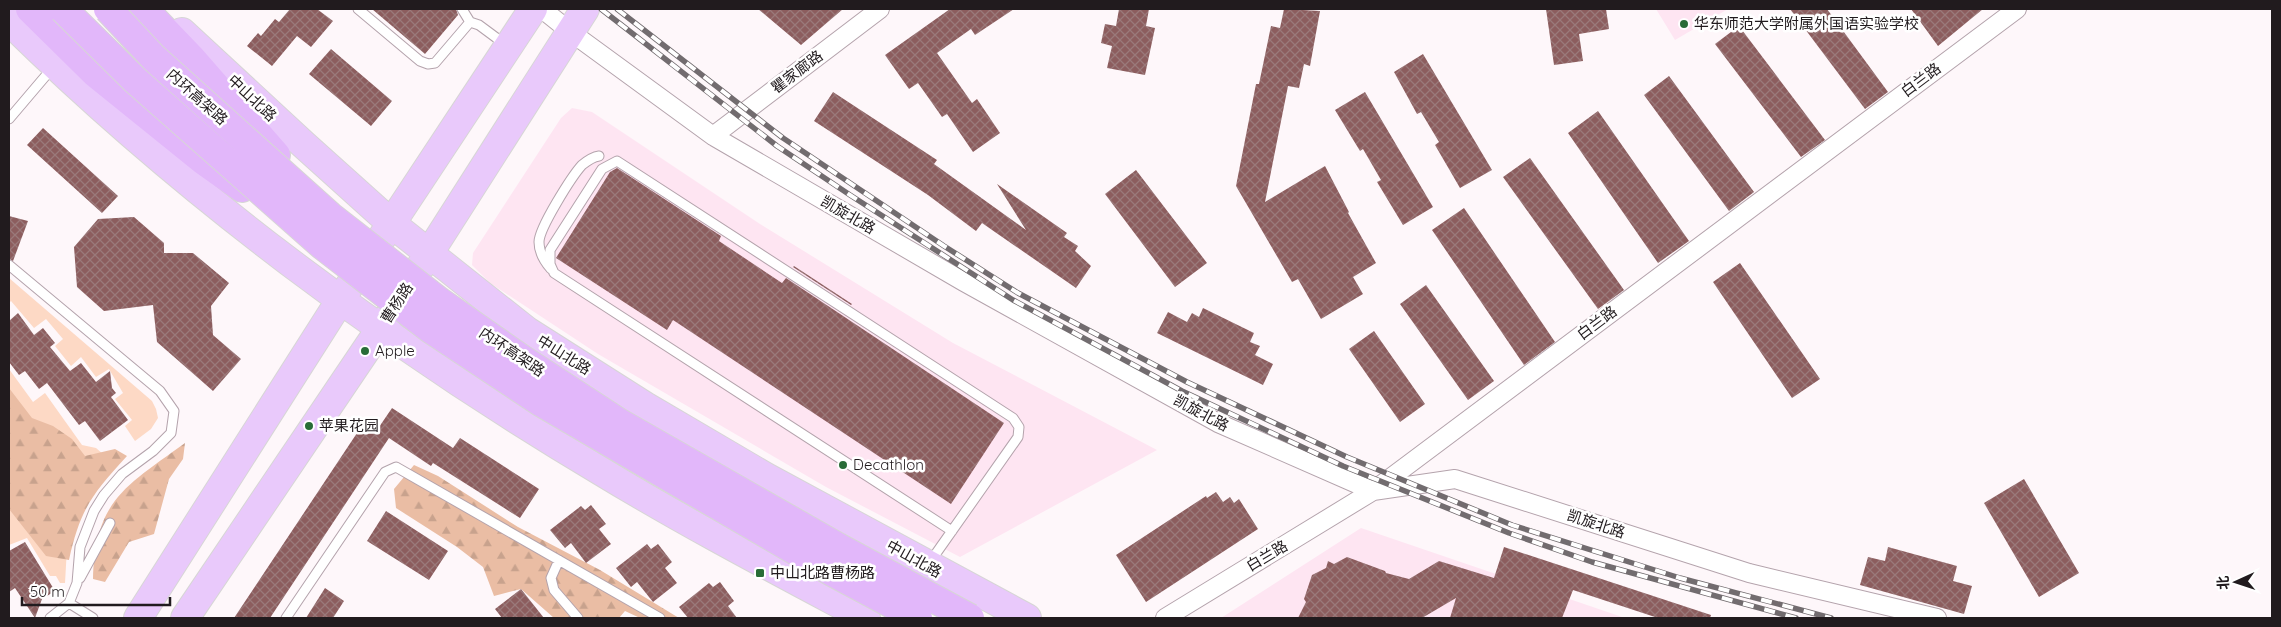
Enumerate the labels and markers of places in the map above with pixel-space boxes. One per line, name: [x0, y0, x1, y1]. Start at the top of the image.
place label: 华东师范大学附属外国语实验学校: [1694, 14, 1919, 33]
marker: 华东师范大学附属外国语实验学校: [1678, 18, 1690, 30]
place label: Apple: [375, 341, 415, 360]
marker: Apple: [359, 345, 371, 357]
place label: 苹果花园: [319, 416, 379, 435]
marker: 苹果花园: [303, 420, 315, 432]
place label: Decathlon: [853, 455, 924, 474]
marker: Decathlon: [837, 459, 849, 471]
place label: 中山北路曹杨路: [770, 563, 875, 582]
marker: 中山北路曹杨路: [754, 567, 766, 579]

